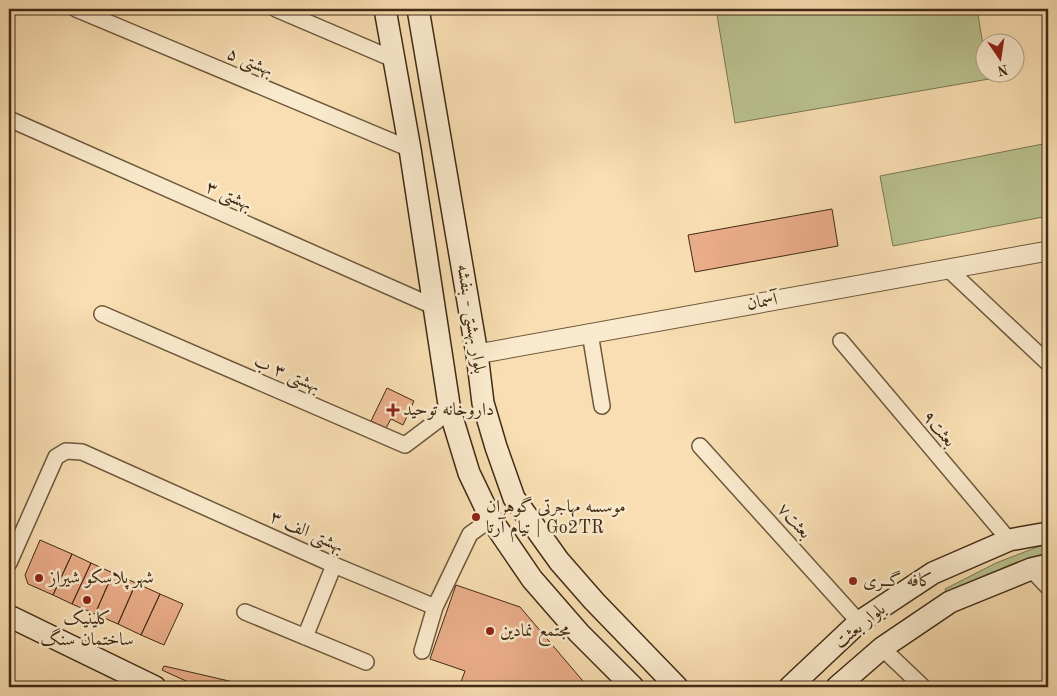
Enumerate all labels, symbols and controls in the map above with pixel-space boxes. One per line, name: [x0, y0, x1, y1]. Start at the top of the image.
north arrow: [974, 32, 1024, 82]
street label: بهشتی ۵: [223, 44, 276, 83]
text: N: [996, 62, 1009, 78]
street label: بهشتی ۳: [202, 178, 255, 217]
street label: بلوار بهشتی - بنفشه: [450, 263, 489, 376]
street label: آسمان: [745, 288, 781, 314]
street label: بهشتی ۳ ب: [250, 352, 323, 399]
place label: داروخانه توحید: [403, 401, 494, 420]
marker: داروخانه توحید: [387, 404, 399, 416]
street label: بعثت۹: [918, 408, 959, 451]
place label: موسسه مهاجرتی گوهران تیام آرتا | Go2TR: [486, 496, 626, 543]
street label: بعثت۷: [773, 500, 814, 543]
street label: بهشتی الف ۳: [266, 508, 347, 559]
marker: موسسه مهاجرتی گوهران تیام آرتا | Go2TR: [470, 511, 482, 523]
place label: شهر پلاسکو شیراز: [47, 568, 154, 590]
place label: کافه گــری: [863, 570, 933, 592]
marker: شهر پلاسکو شیراز: [33, 572, 45, 584]
marker: کافه گــری: [847, 575, 859, 587]
marker: کلینیک ساختمان سنگ: [81, 594, 93, 606]
street label: بلوار بعثت: [831, 600, 890, 653]
place label: کلینیک ساختمان سنگ: [40, 609, 134, 649]
place label: مجتمع نمادین: [500, 622, 570, 646]
marker: مجتمع نمادین: [484, 625, 496, 637]

